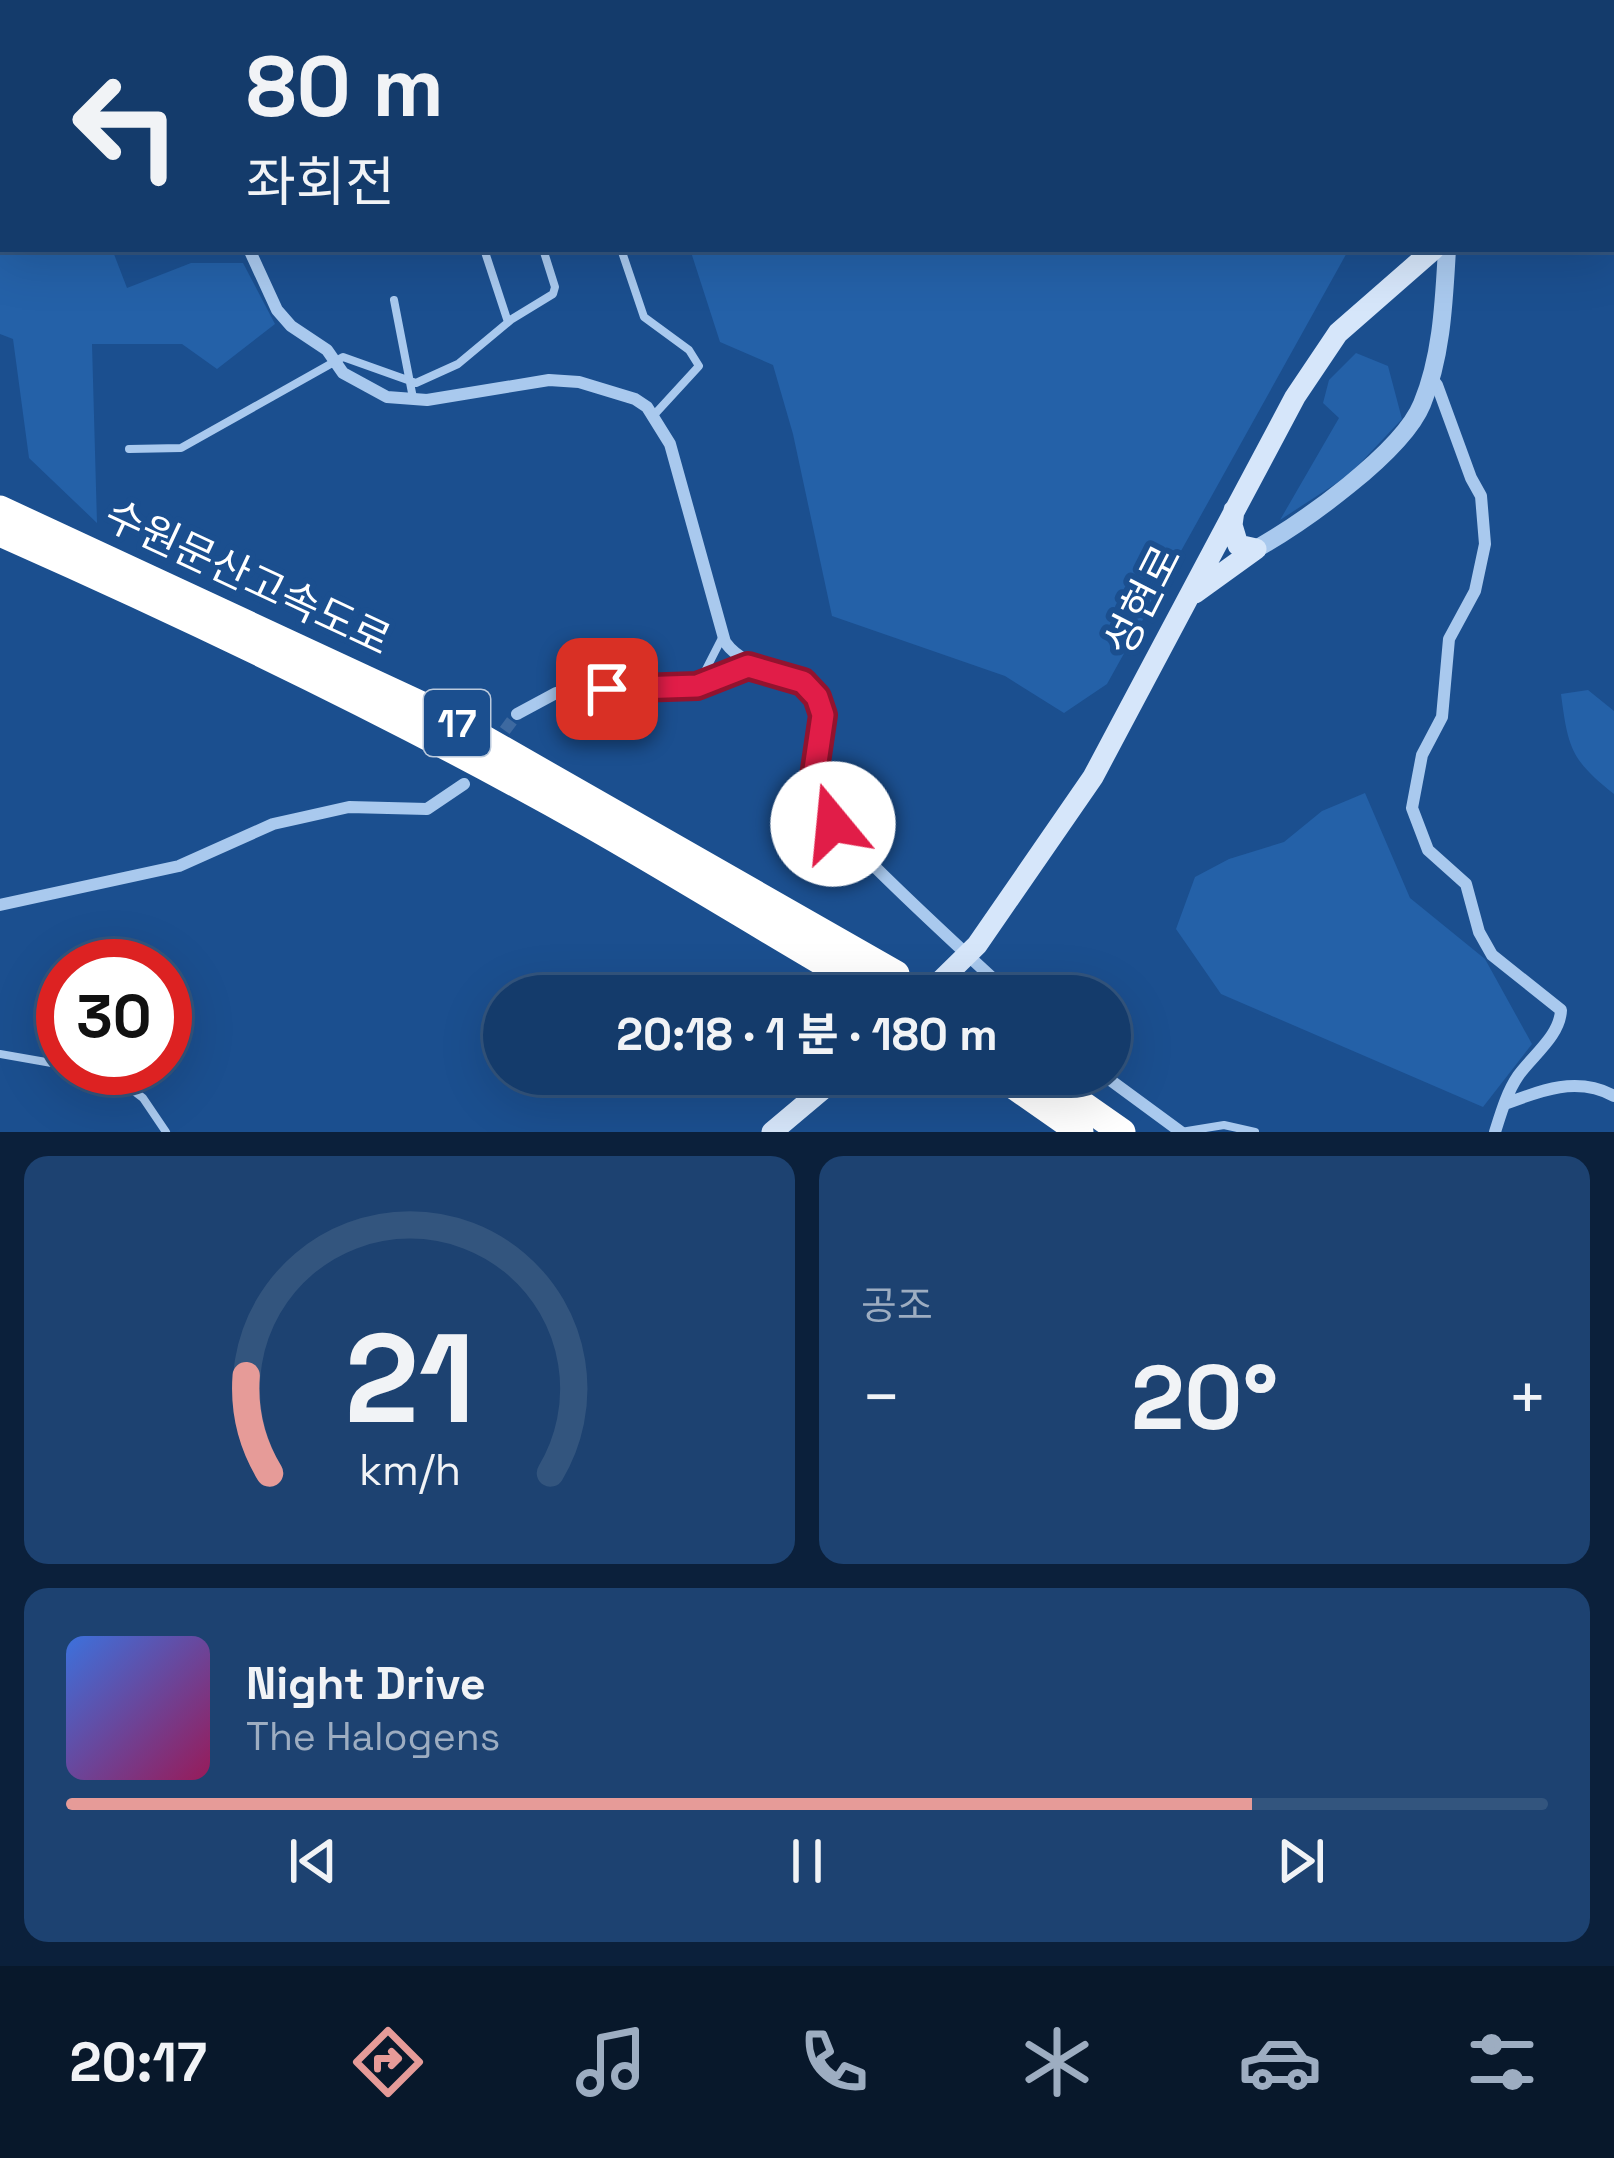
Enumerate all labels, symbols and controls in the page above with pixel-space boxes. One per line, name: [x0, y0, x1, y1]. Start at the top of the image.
text: 80 m: [246, 33, 444, 141]
icon: left: [48, 48, 204, 204]
text: 좌회전: [246, 148, 395, 217]
street label: 수원문산고속도로: [97, 488, 399, 667]
street label: 성현로: [1093, 537, 1192, 664]
pin: [556, 638, 658, 740]
icon: arrive: [574, 656, 640, 722]
road number: 17: [424, 690, 490, 756]
position arrow: [770, 761, 896, 887]
speed limit sign: 30: [36, 939, 192, 1095]
text: 20:18 · 1 분 · 180 m: [616, 1006, 998, 1063]
text: 공조: [861, 1281, 933, 1330]
text: 21: [344, 1299, 475, 1458]
text: 20°: [1131, 1340, 1278, 1455]
text: −: [861, 1355, 902, 1439]
text: +: [1507, 1355, 1548, 1439]
text: km/h: [358, 1443, 461, 1498]
text: Night Drive: [246, 1655, 486, 1712]
text: The Halogens: [246, 1712, 500, 1761]
icon: previous: [280, 1828, 346, 1894]
icon: pause: [774, 1828, 840, 1894]
icon: next: [1268, 1828, 1334, 1894]
icon: directions: [346, 2020, 430, 2104]
icon: music: [569, 2020, 653, 2104]
icon: phone: [792, 2020, 876, 2104]
icon: climate: [1015, 2020, 1099, 2104]
icon: car: [1238, 2020, 1322, 2104]
icon: filters: [1460, 2020, 1544, 2104]
text: 20:17: [69, 2028, 207, 2097]

